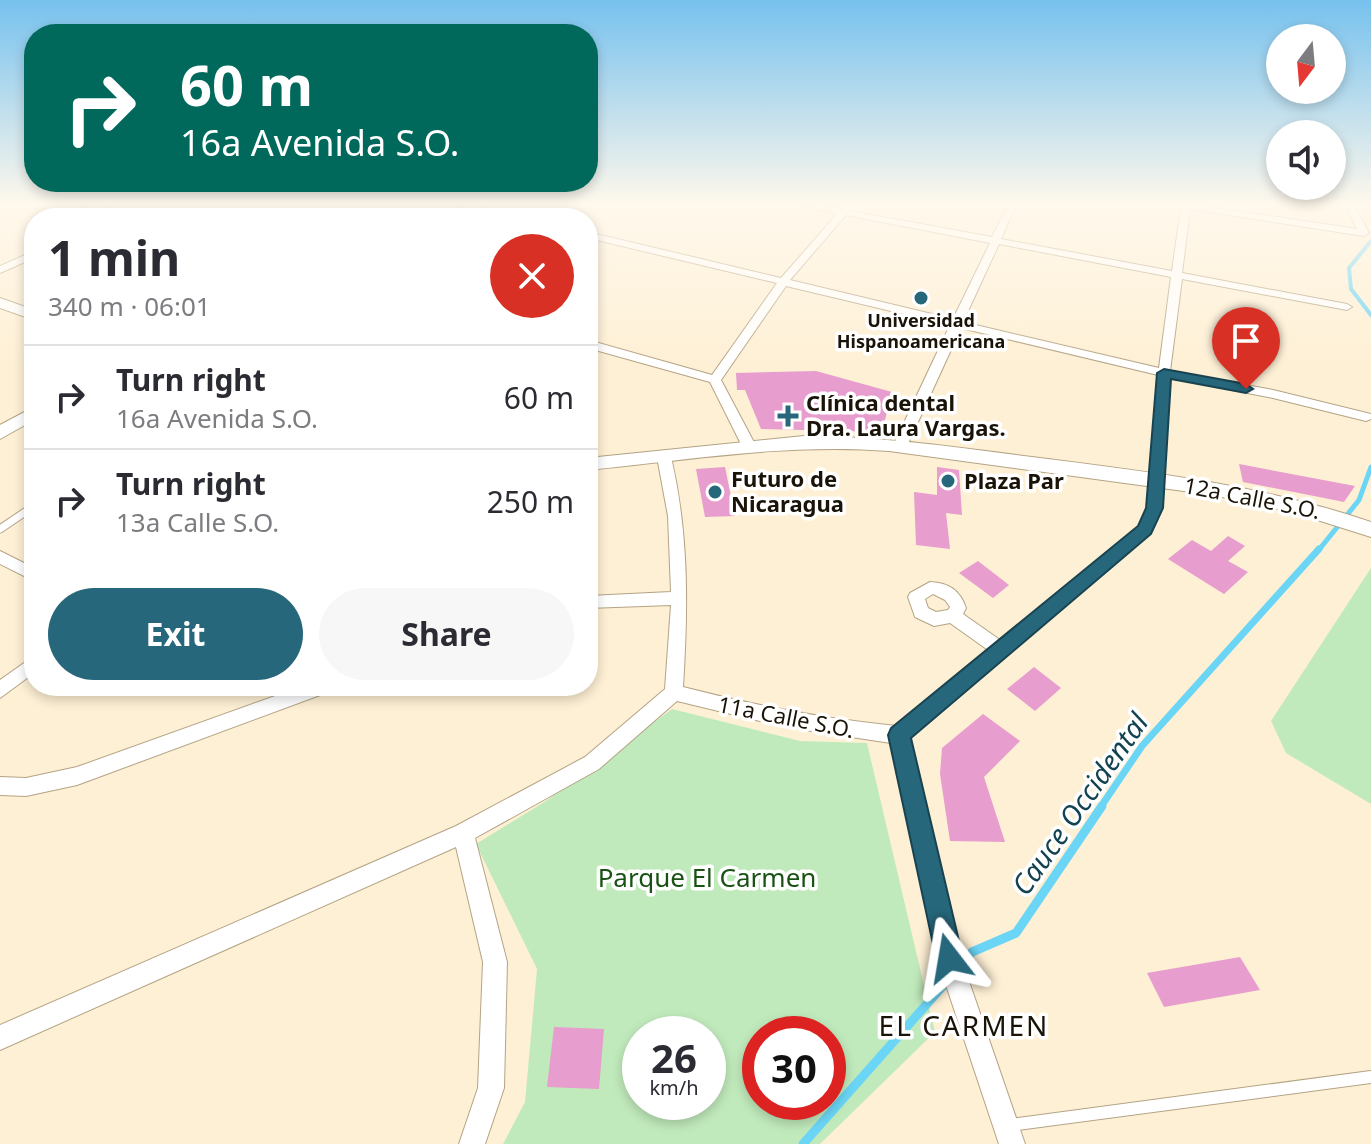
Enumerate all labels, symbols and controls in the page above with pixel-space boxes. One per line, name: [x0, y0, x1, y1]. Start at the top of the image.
north arrow: [1266, 24, 1346, 104]
map controls: [1266, 24, 1346, 200]
text: 60 m: [180, 46, 313, 122]
icon: right: [48, 56, 152, 160]
text: 16a Avenida S.O.: [180, 118, 460, 167]
button: sound: [1266, 120, 1346, 200]
text: 1 min: [48, 225, 180, 290]
button: close: [490, 234, 574, 318]
text: 340 m · 06:01: [48, 288, 211, 324]
marker: Universidad Hispanoamericana: [912, 289, 930, 307]
pin: [1212, 307, 1280, 389]
place label: Universidad Hispanoamericana: [837, 308, 1005, 353]
icon: arrive: [1224, 319, 1268, 363]
text: Turn right: [116, 359, 266, 400]
icon: right: [48, 375, 92, 419]
text: 60 m: [504, 377, 574, 418]
place label: Clínica dental Dra. Laura Vargas.: [806, 387, 1006, 442]
text: 16a Avenida S.O.: [116, 400, 318, 436]
marker: Clínica dental Dra. Laura Vargas.: [777, 405, 799, 427]
text: Turn right: [116, 463, 266, 504]
place label: Futuro de Nicaragua: [731, 463, 844, 518]
place label: Plaza Par: [964, 465, 1064, 495]
street label: 12a Calle S.O.: [1182, 469, 1323, 525]
marker: Plaza Par: [939, 472, 957, 490]
icon: right: [48, 479, 92, 523]
text: 250 m: [487, 481, 574, 522]
marker: Futuro de Nicaragua: [706, 483, 724, 501]
text: 13a Calle S.O.: [116, 504, 279, 540]
button: Exit: [48, 588, 303, 680]
button: Share: [319, 588, 574, 680]
street label: 11a Calle S.O.: [716, 688, 857, 744]
water label: Cauce Occidental: [1002, 704, 1157, 902]
park label: Parque El Carmen: [598, 859, 816, 895]
position arrow: [907, 916, 991, 1000]
district label: EL CARMEN: [879, 1006, 1049, 1044]
speed limit sign: 30: [742, 1016, 846, 1120]
text: 26: [651, 1030, 697, 1085]
text: km/h: [649, 1074, 699, 1101]

